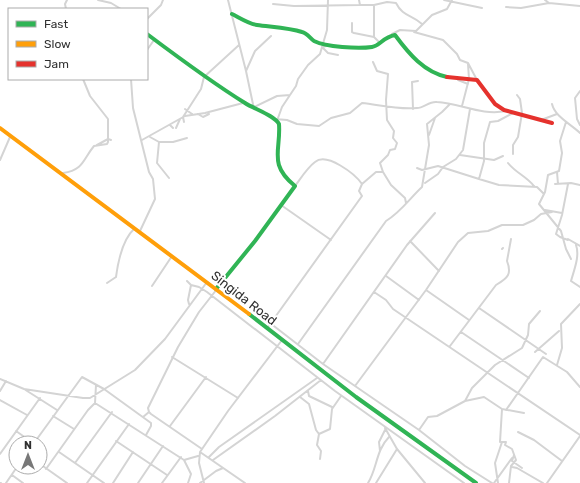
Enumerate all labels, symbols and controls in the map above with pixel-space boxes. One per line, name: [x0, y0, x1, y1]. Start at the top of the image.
legend: [8, 8, 148, 80]
text: Fast: [44, 17, 68, 31]
text: Slow: [44, 37, 71, 51]
text: Jam: [44, 57, 69, 71]
street label: Singida Road: [208, 268, 280, 329]
north arrow: [8, 435, 48, 475]
text: N: [24, 439, 32, 452]

